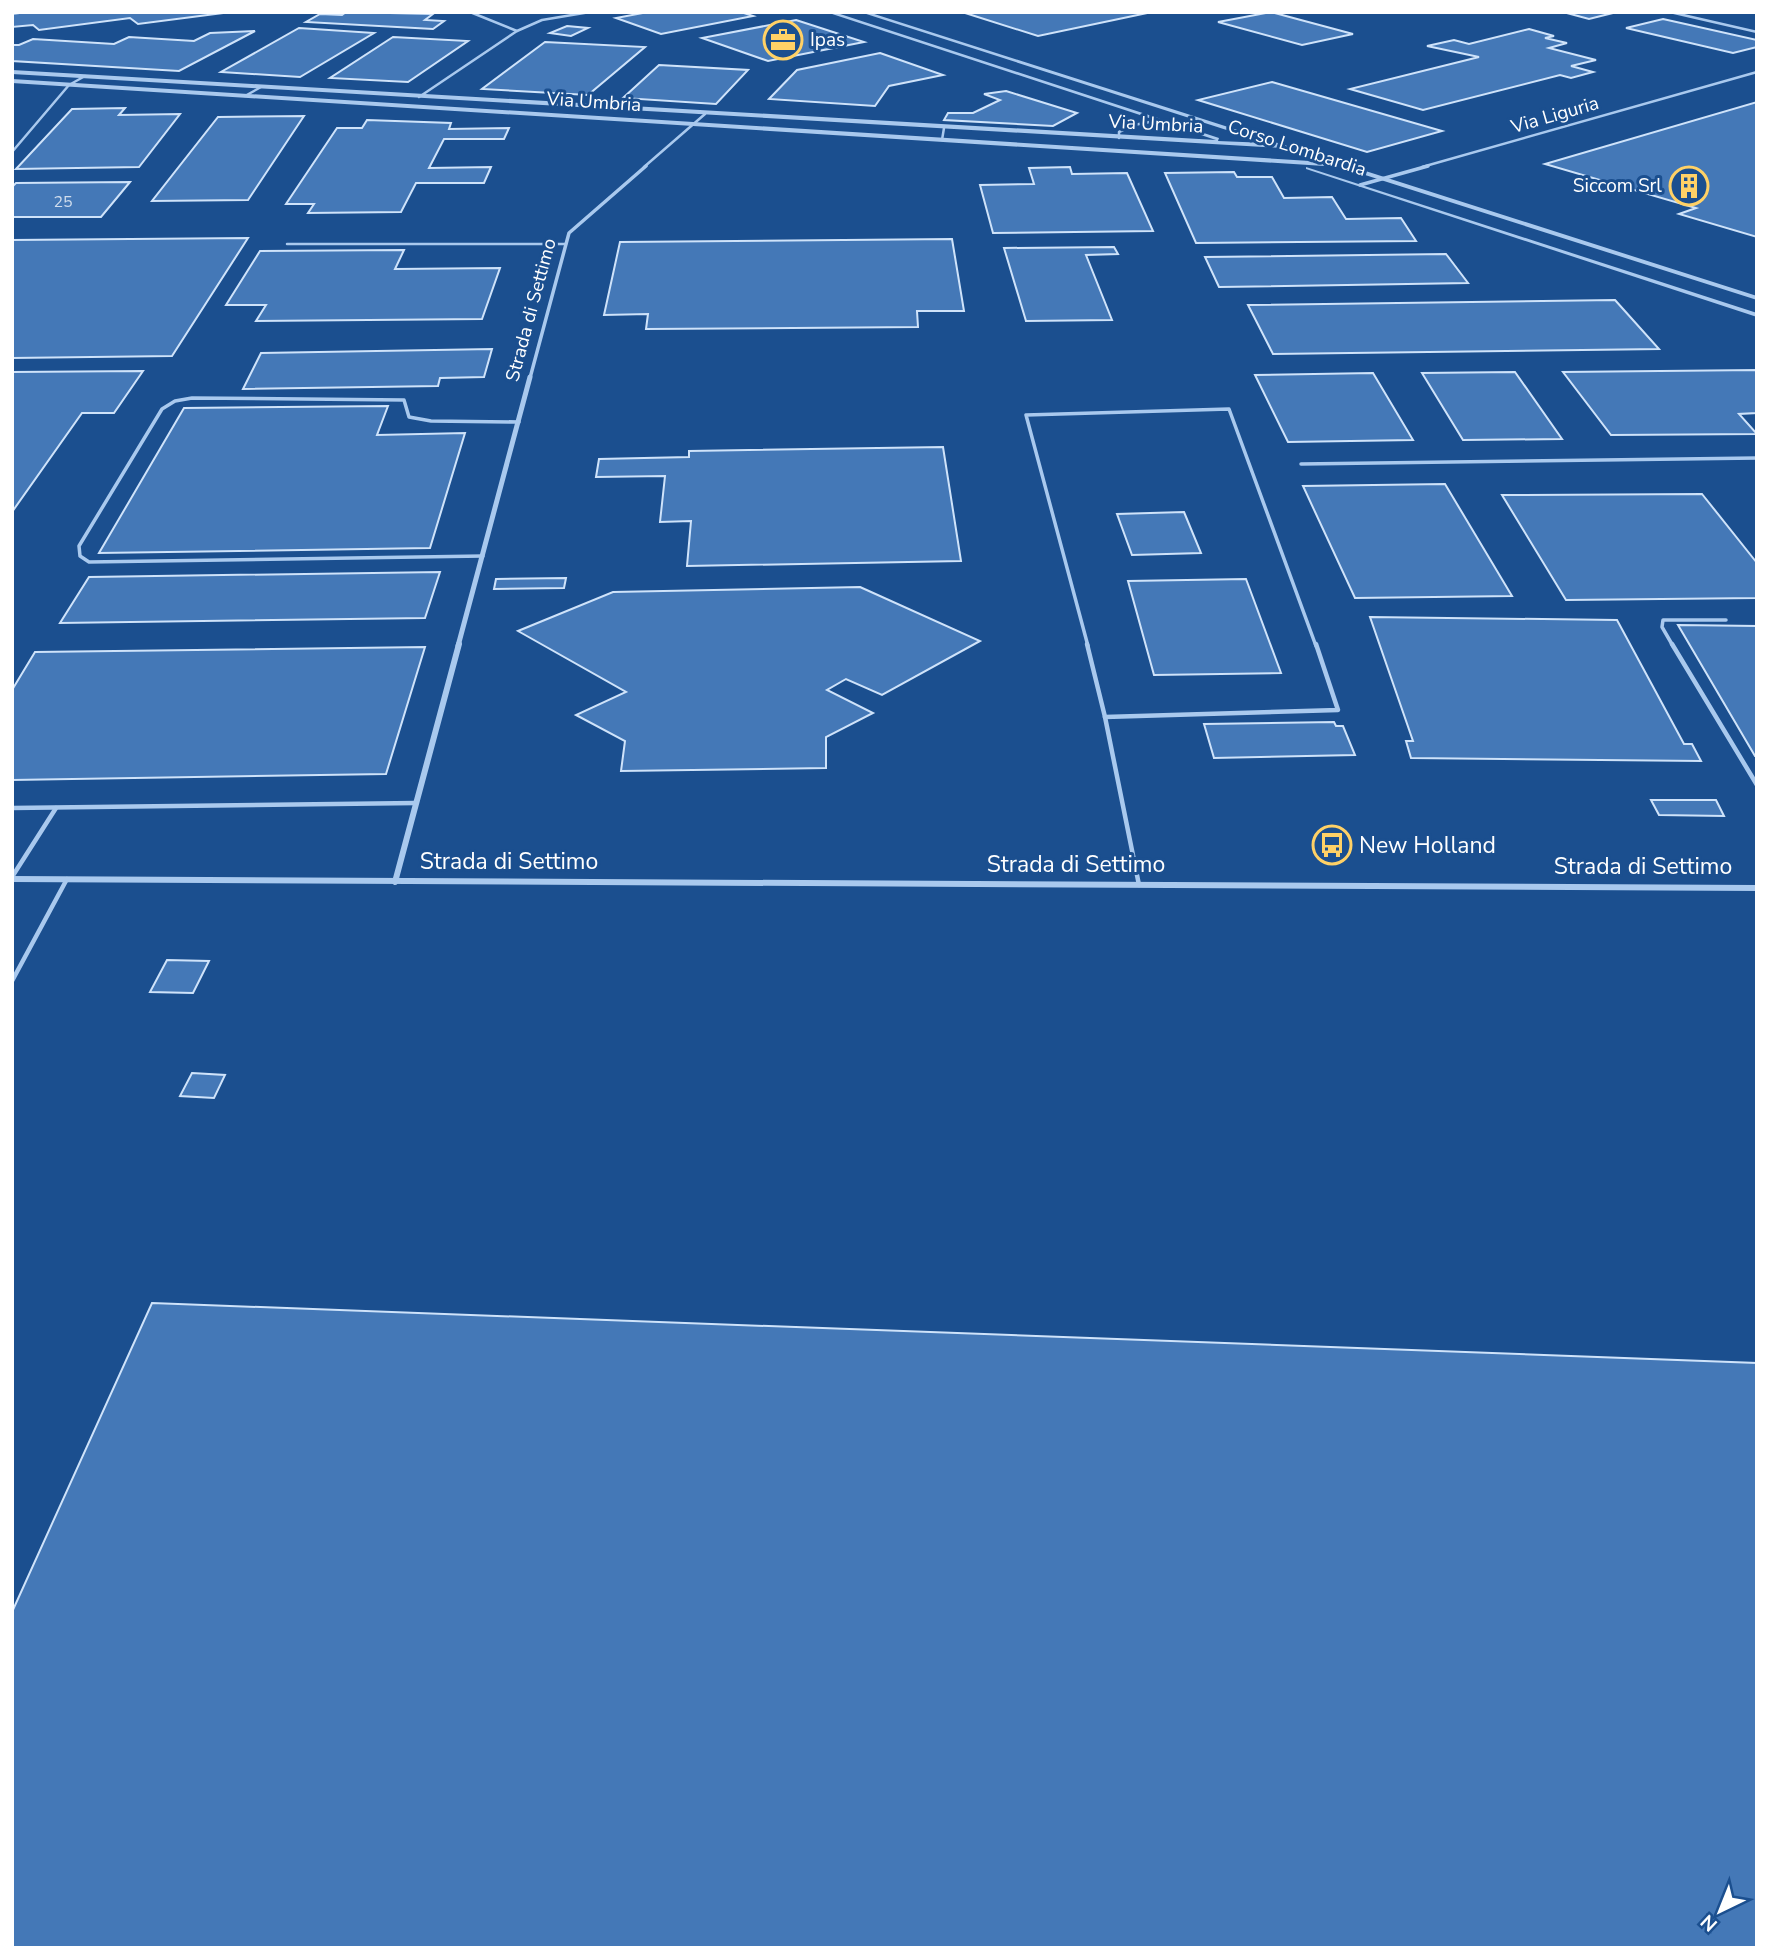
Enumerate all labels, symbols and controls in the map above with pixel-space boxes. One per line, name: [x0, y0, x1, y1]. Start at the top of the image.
office icon: Ipas: [762, 19, 804, 61]
place label: Ipas: [810, 27, 845, 53]
street label: Via Umbria: [545, 86, 642, 118]
street label: Via Liguria: [1507, 90, 1602, 140]
street label: Via Umbria: [1107, 108, 1204, 139]
street label: Corso Lombardia: [1224, 113, 1370, 183]
building icon: Siccom Srl: [1668, 165, 1710, 207]
place label: Siccom Srl: [1573, 173, 1662, 199]
house number: 25: [53, 191, 73, 213]
street label: Strada di Settimo: [499, 235, 563, 385]
bus stop icon: New Holland: [1311, 824, 1353, 866]
place label: New Holland: [1359, 830, 1496, 861]
street label: Strada di Settimo: [420, 846, 598, 877]
street label: Strada di Settimo: [987, 849, 1165, 880]
street label: Strada di Settimo: [1554, 851, 1732, 882]
north arrow: [1685, 1876, 1755, 1946]
text: N: [1695, 1908, 1723, 1937]

